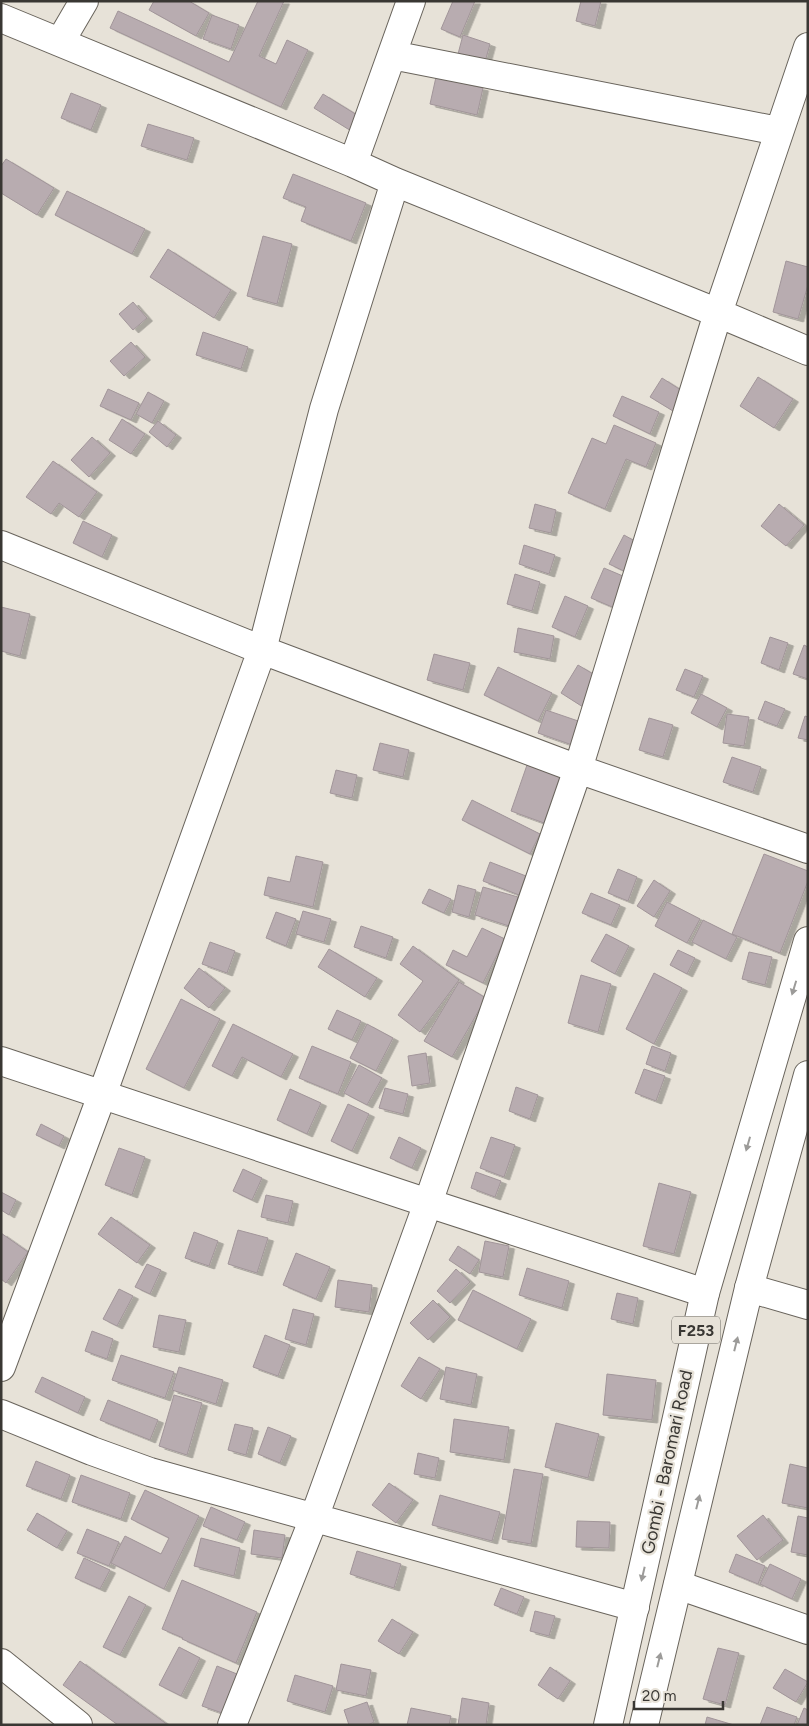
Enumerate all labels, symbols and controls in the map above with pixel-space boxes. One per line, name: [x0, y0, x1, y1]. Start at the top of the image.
one-way arrow: [789, 981, 797, 996]
one-way arrow: [743, 1136, 751, 1151]
road number: F253: [672, 1316, 720, 1344]
one-way arrow: [732, 1337, 740, 1352]
street label: Gombi - Baromari Road: [637, 1368, 697, 1556]
one-way arrow: [694, 1495, 702, 1510]
one-way arrow: [638, 1566, 646, 1582]
one-way arrow: [656, 1653, 664, 1668]
scale bar: [634, 1678, 723, 1710]
text: 20 m: [642, 1687, 676, 1705]

